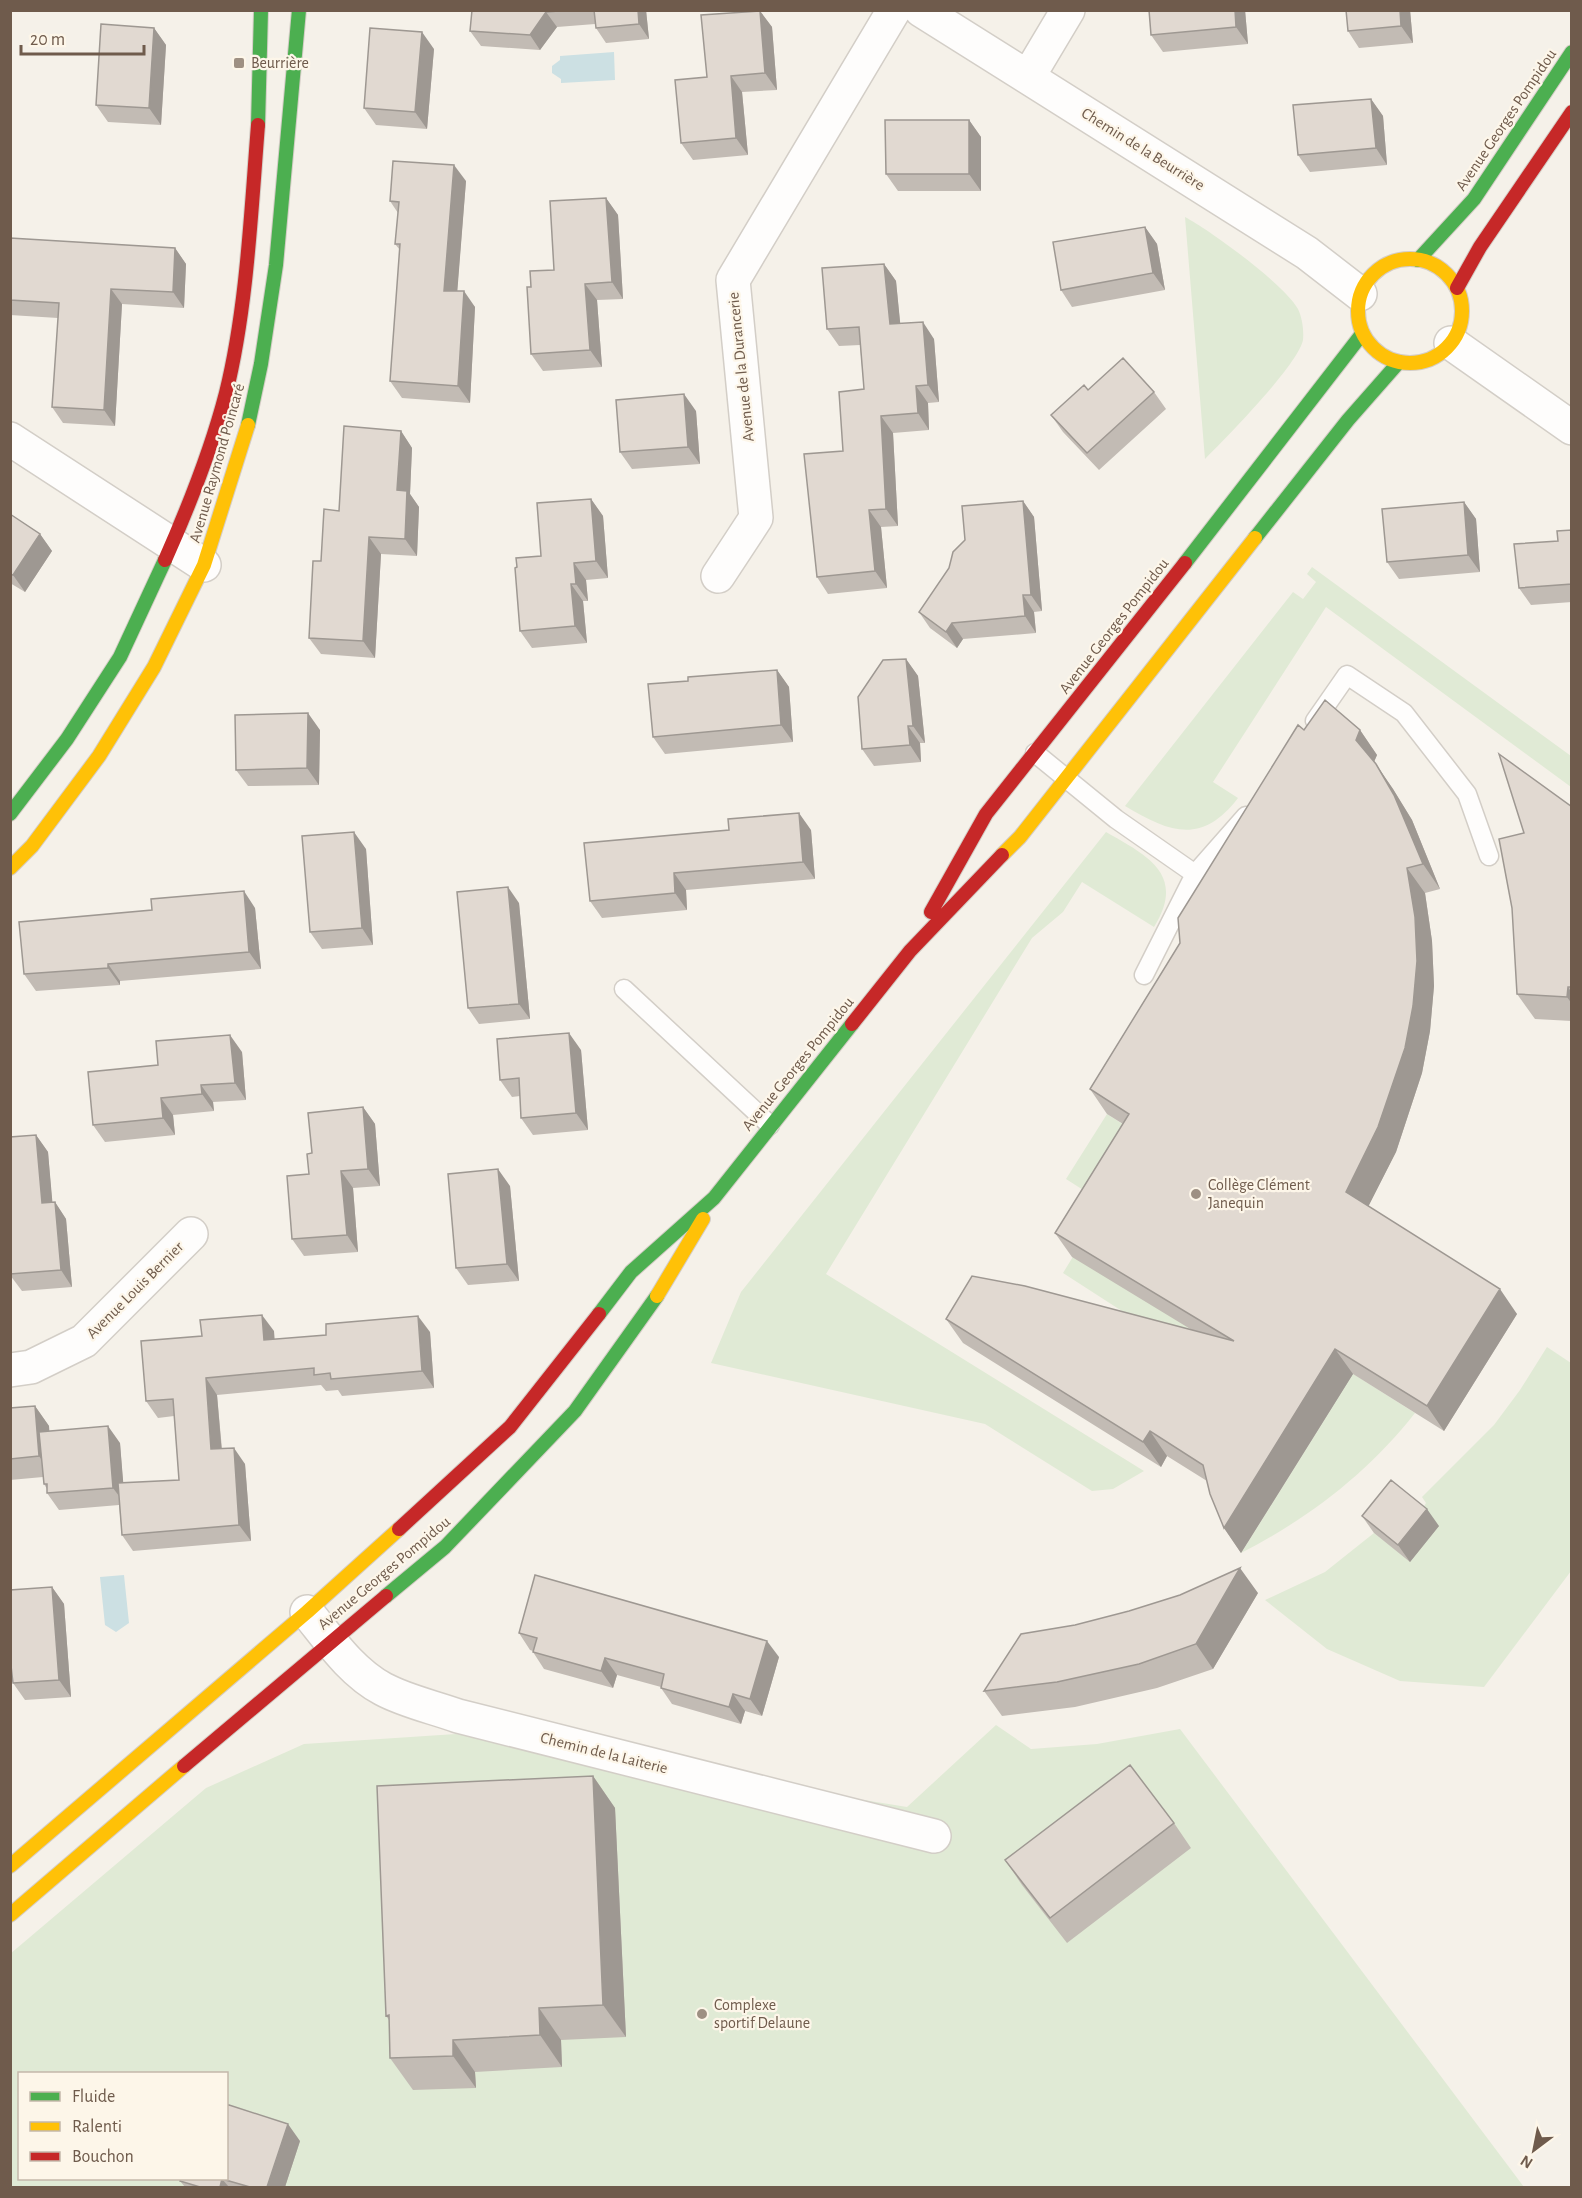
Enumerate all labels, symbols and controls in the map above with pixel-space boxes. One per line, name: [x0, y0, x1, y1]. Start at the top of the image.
scale bar: [21, 18, 144, 56]
text: 20 m: [30, 31, 65, 49]
street label: Avenue Georges Pompidou: [1453, 46, 1559, 194]
place label: Beurrière: [251, 55, 309, 71]
marker: Beurrière: [232, 56, 246, 70]
street label: Chemin de la Beurrière: [1079, 105, 1207, 193]
street label: Avenue de la Durancerie: [725, 291, 757, 443]
street label: Avenue Raymond Poincaré: [187, 382, 248, 545]
street label: Avenue Georges Pompidou: [1056, 555, 1172, 697]
street label: Avenue Georges Pompidou: [739, 994, 857, 1134]
place label: Collège Clément Janequin: [1208, 1177, 1310, 1211]
marker: Collège Clément Janequin: [1189, 1187, 1203, 1201]
street label: Avenue Louis Bernier: [83, 1238, 187, 1342]
street label: Avenue Georges Pompidou: [315, 1513, 453, 1633]
street label: Chemin de la Laiterie: [539, 1729, 669, 1777]
place label: Complexe sportif Delaune: [714, 1997, 810, 2031]
marker: Complexe sportif Delaune: [695, 2007, 709, 2021]
legend: [18, 2072, 228, 2180]
text: Fluide: [72, 2088, 115, 2106]
text: Ralenti: [72, 2118, 122, 2136]
north arrow: [1504, 2120, 1564, 2180]
text: Bouchon: [72, 2148, 134, 2166]
text: N: [1518, 2152, 1536, 2172]

